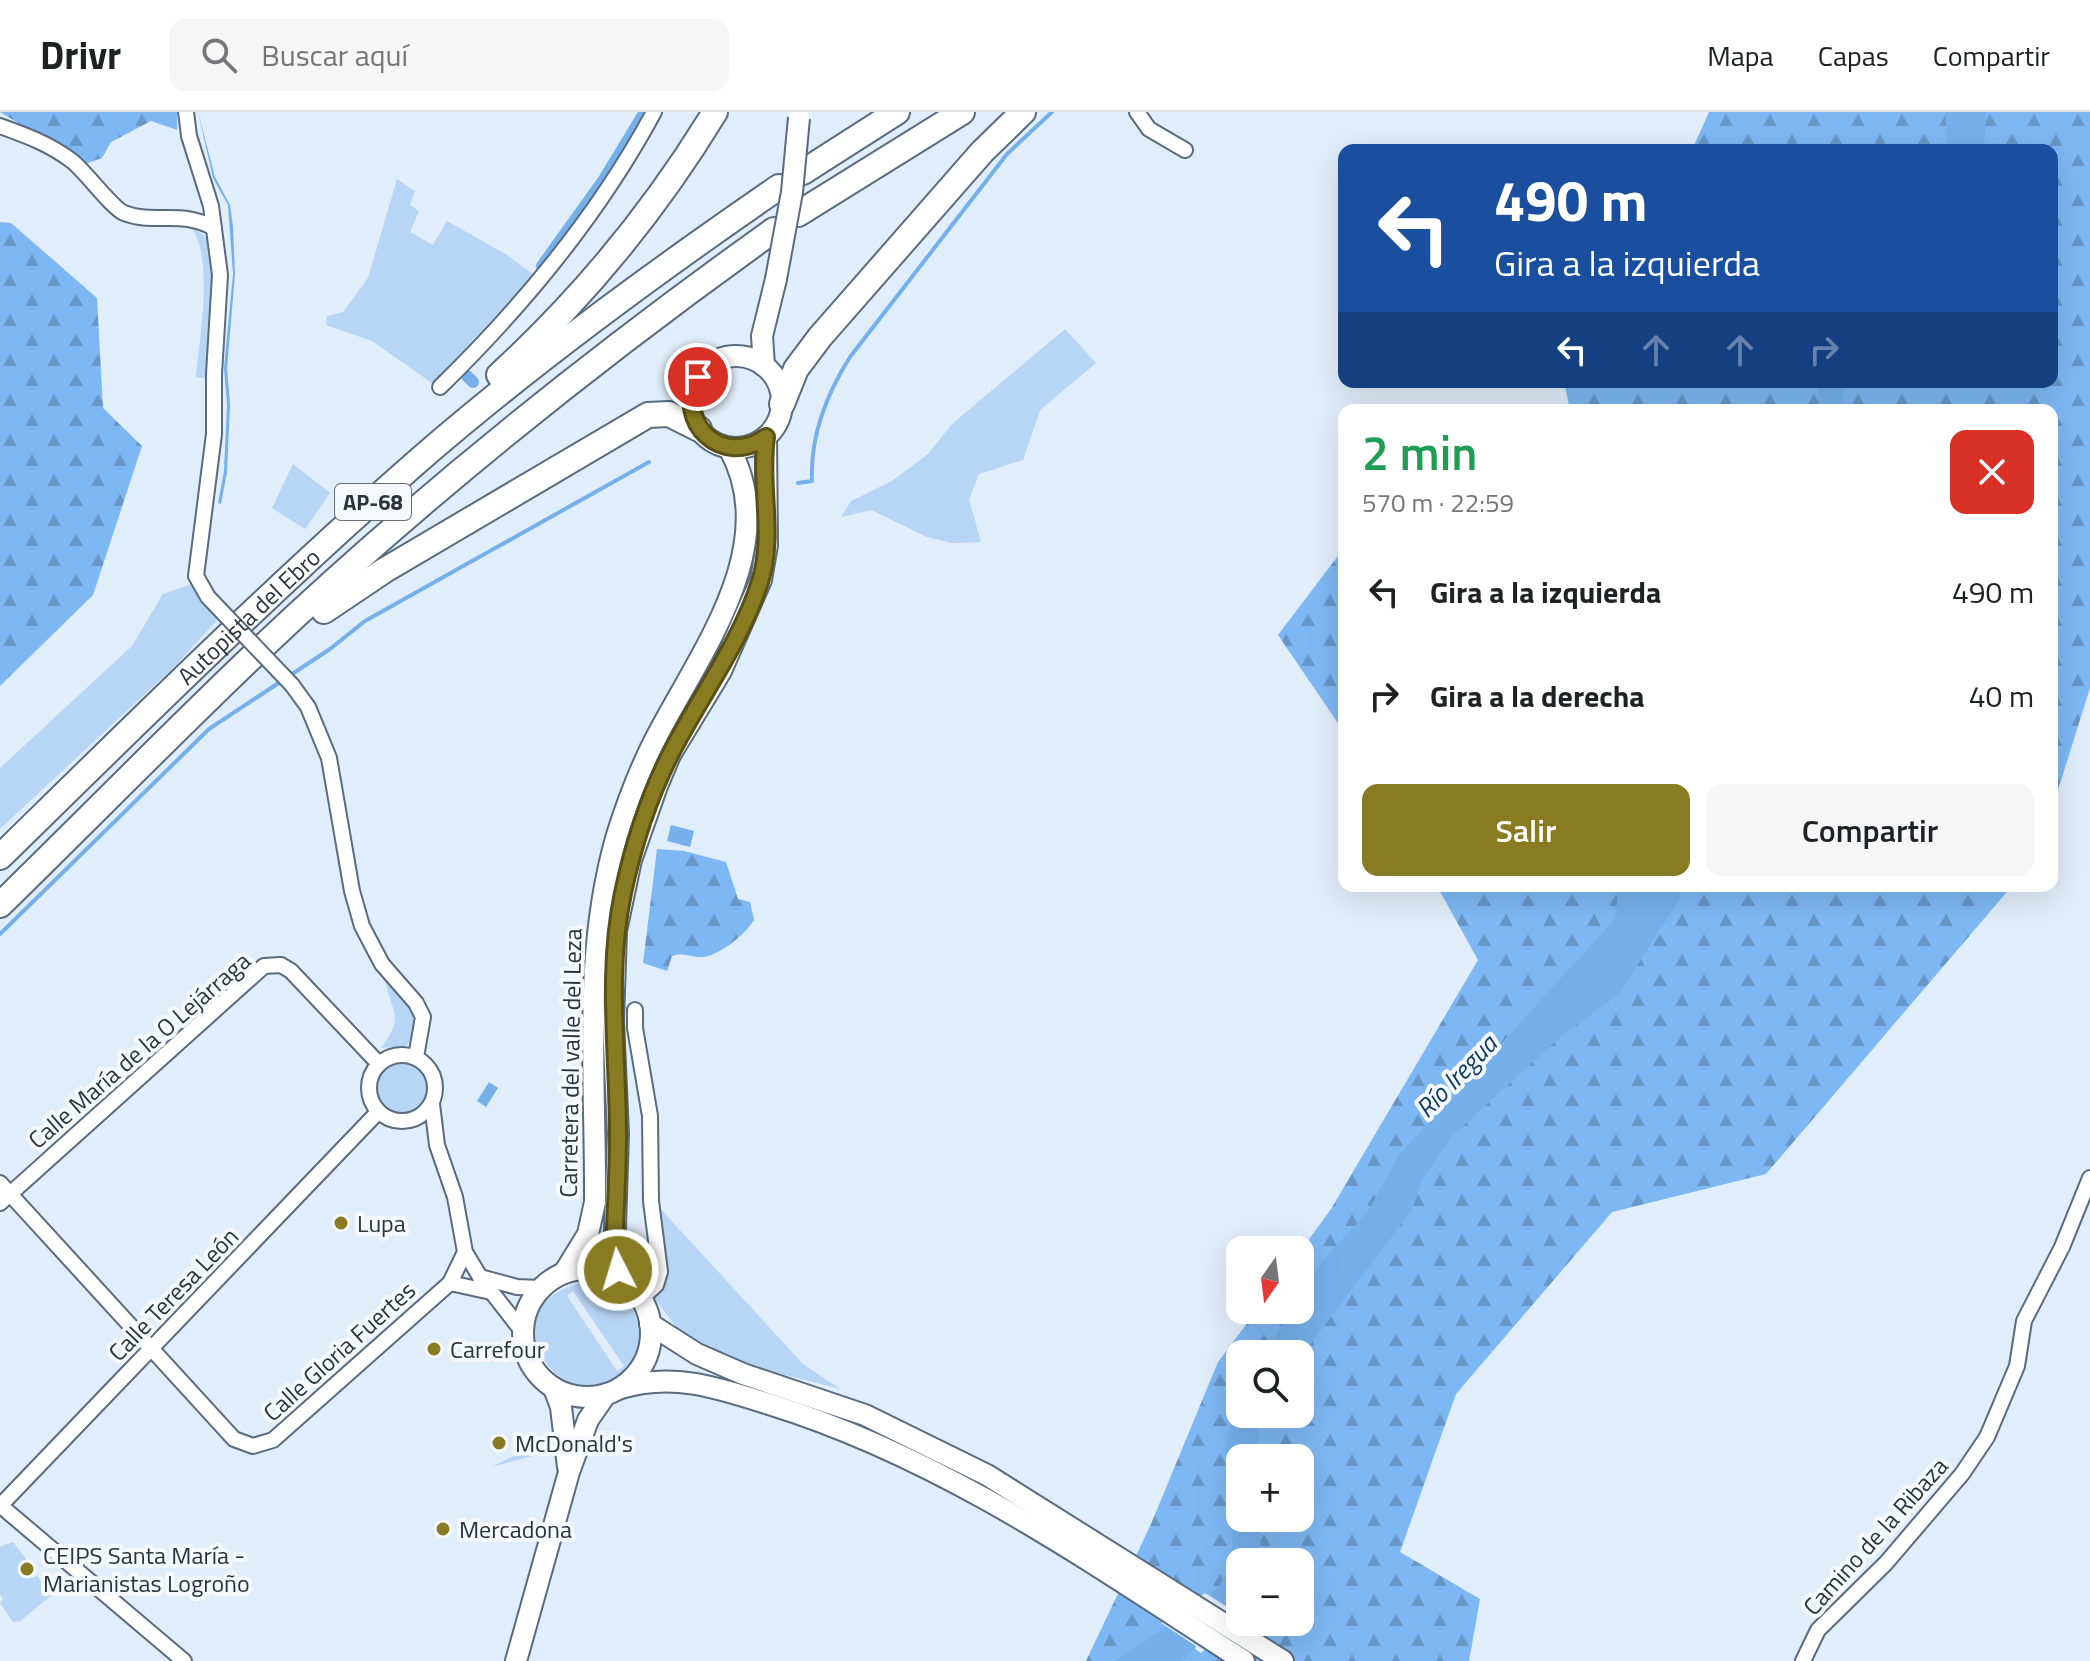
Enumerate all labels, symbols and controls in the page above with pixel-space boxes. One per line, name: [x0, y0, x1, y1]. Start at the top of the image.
search box: [169, 19, 729, 91]
text: Drivr: [40, 26, 121, 84]
text: Buscar aquí: [261, 32, 408, 78]
icon: search: [197, 33, 241, 77]
text: Mapa: [1707, 34, 1774, 77]
text: Capas: [1818, 34, 1889, 77]
text: Compartir: [1933, 34, 2050, 77]
text: 490 m: [1494, 158, 1647, 243]
icon: left: [1362, 176, 1466, 280]
text: Gira a la izquierda: [1494, 235, 1760, 290]
icon: left: [1550, 328, 1594, 372]
icon: ahead: [1634, 328, 1678, 372]
icon: ahead: [1718, 328, 1762, 372]
icon: right: [1802, 328, 1846, 372]
pin: [664, 343, 732, 411]
icon: arrive: [676, 355, 720, 399]
text: 2 min: [1362, 416, 1477, 489]
button: close: [1950, 430, 2034, 514]
text: 570 m · 22:59: [1362, 483, 1514, 522]
road number: AP-68: [335, 484, 411, 520]
street label: Autopista del Ebro: [169, 540, 328, 693]
text: Gira a la izquierda: [1430, 569, 1661, 615]
text: 490 m: [1952, 569, 2034, 615]
icon: left: [1362, 570, 1406, 614]
text: Gira a la derecha: [1430, 673, 1645, 719]
text: 40 m: [1969, 673, 2034, 719]
icon: right: [1362, 674, 1406, 718]
button: Salir: [1362, 784, 1690, 876]
button: Compartir: [1706, 784, 2034, 876]
street label: Carretera del valle del Leza: [550, 928, 590, 1198]
street label: Calle María de la O Lejárraga: [20, 943, 258, 1157]
water label: Río Iregua: [1406, 1024, 1507, 1126]
place label: Lupa: [357, 1205, 406, 1241]
marker: Lupa: [332, 1214, 350, 1232]
street label: Calle Teresa León: [100, 1219, 246, 1369]
position arrow: [576, 1228, 660, 1312]
north arrow: [1226, 1236, 1314, 1324]
map controls: [1226, 1236, 1314, 1636]
street label: Calle Gloria Fuertes: [255, 1273, 423, 1429]
place label: Carrefour: [450, 1331, 545, 1367]
marker: Carrefour: [425, 1340, 443, 1358]
button: search: [1226, 1340, 1314, 1428]
place label: McDonald's: [515, 1425, 633, 1461]
marker: McDonald's: [490, 1434, 508, 1452]
button: +: [1226, 1444, 1314, 1532]
street label: Camino de la Ribaza: [1794, 1449, 1956, 1623]
place label: Mercadona: [459, 1511, 572, 1547]
marker: Mercadona: [434, 1520, 452, 1538]
place label: CEIPS Santa María - Marianistas Logroño: [43, 1537, 250, 1601]
button: −: [1226, 1548, 1314, 1636]
marker: CEIPS Santa María - Marianistas Logroño: [18, 1560, 36, 1578]

